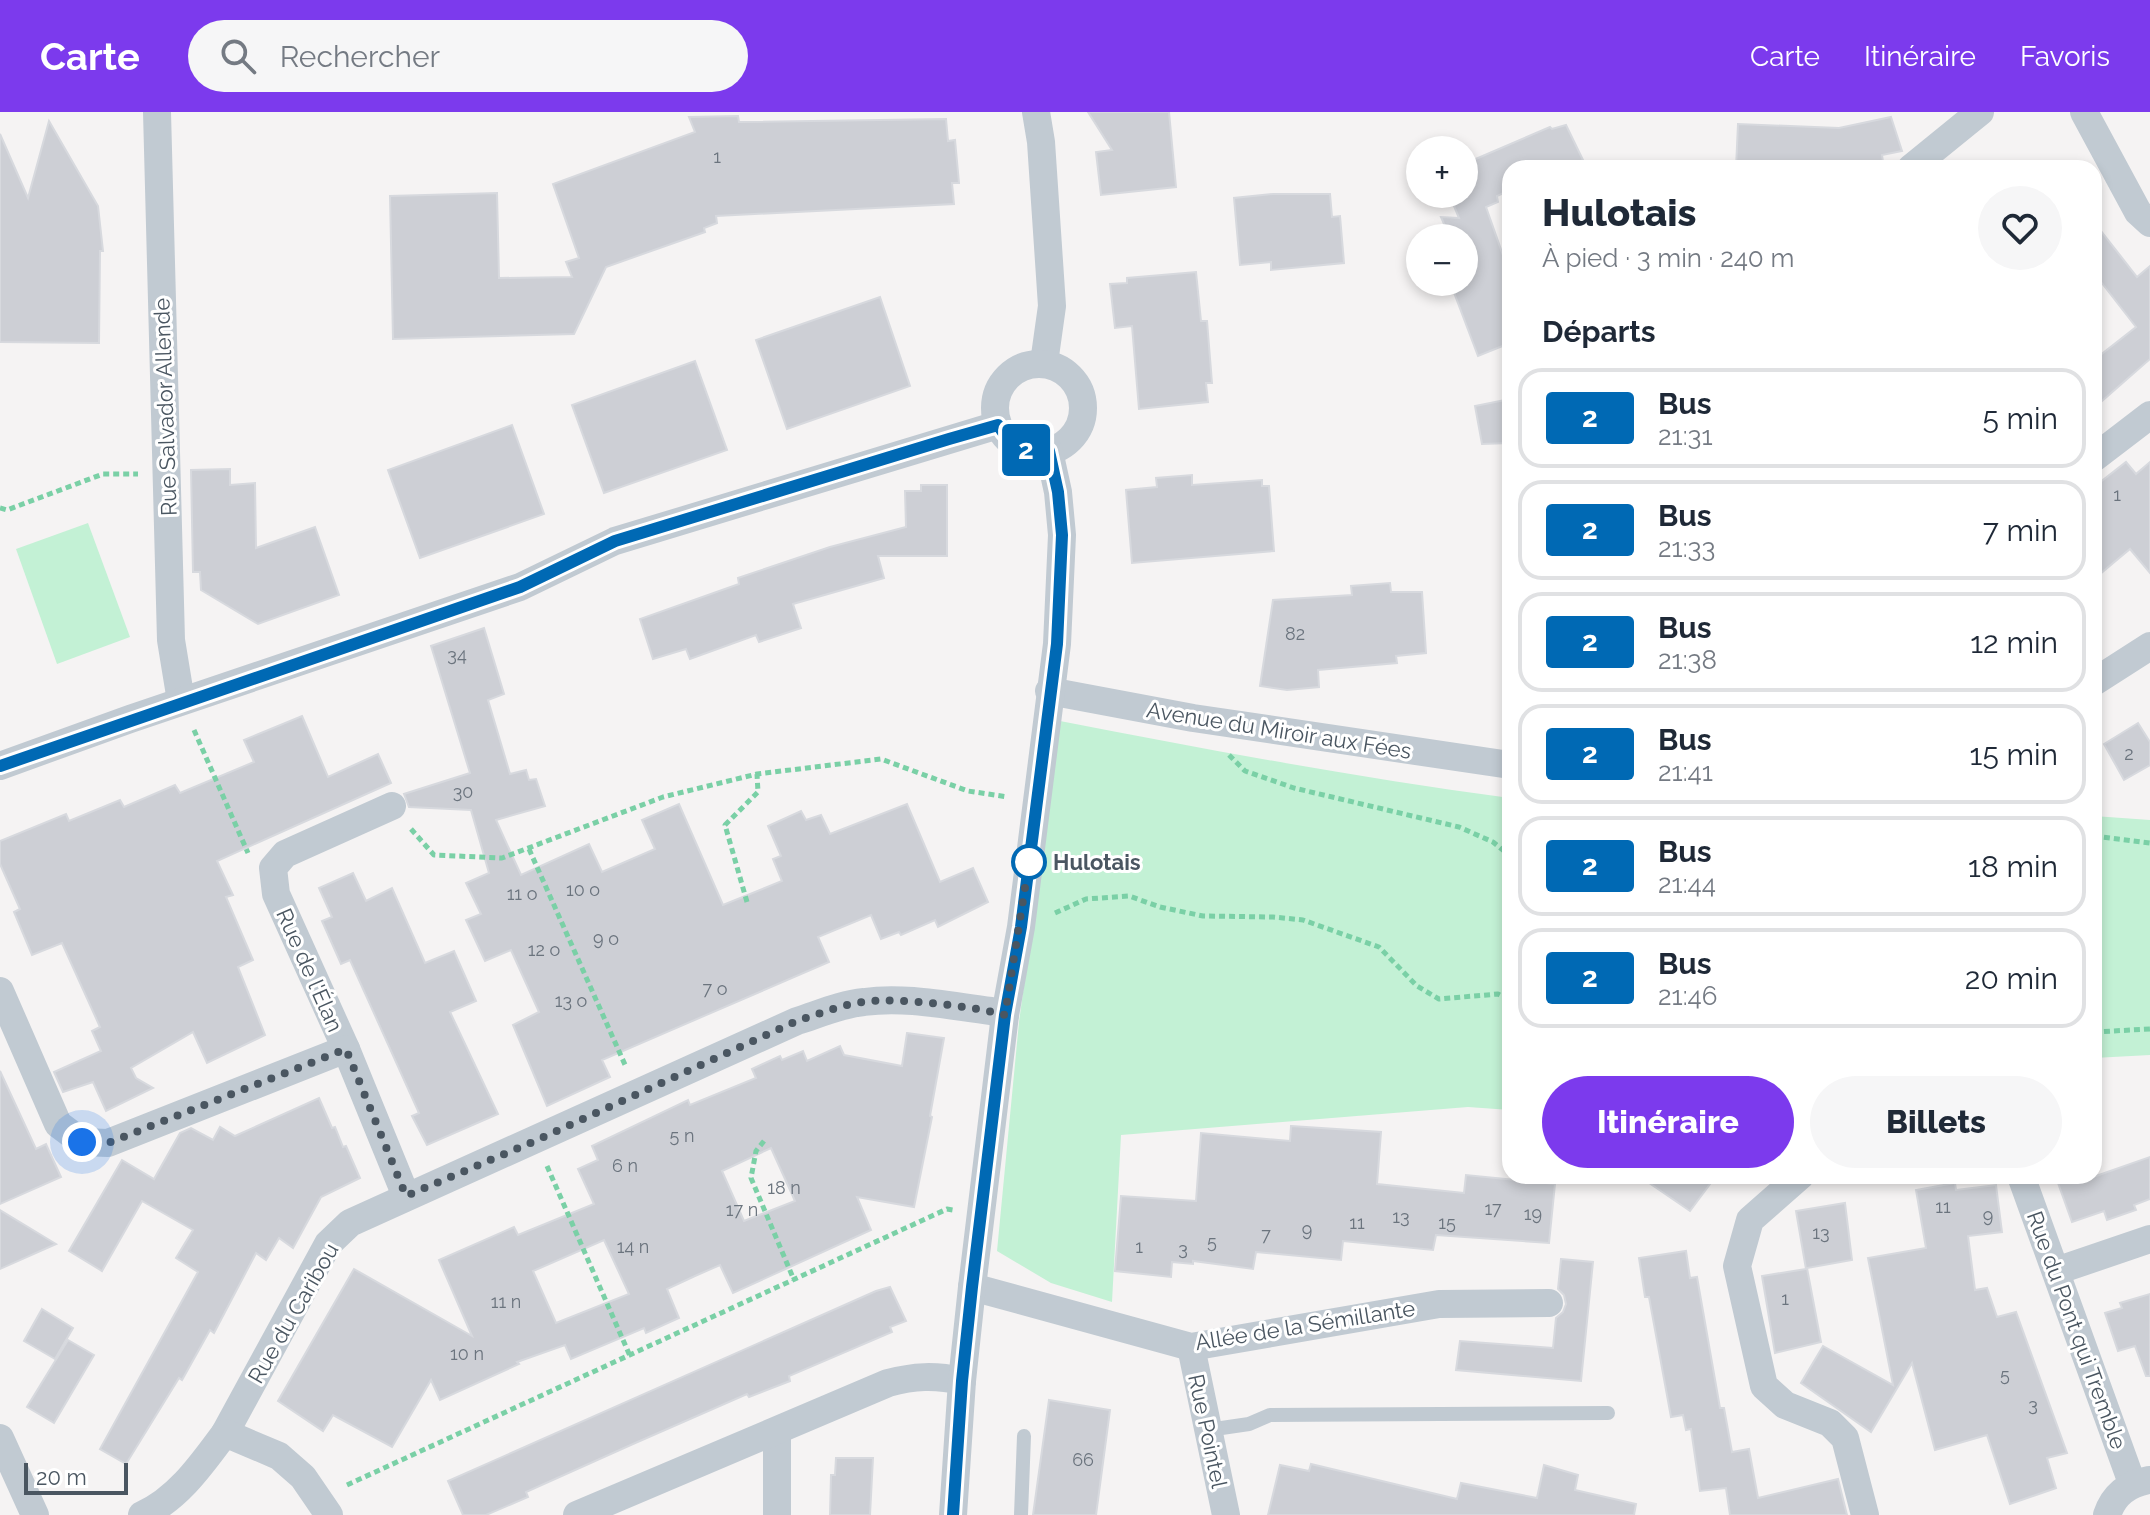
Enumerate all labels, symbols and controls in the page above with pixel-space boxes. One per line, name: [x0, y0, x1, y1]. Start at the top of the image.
search box: [188, 20, 748, 92]
text: Carte: [40, 34, 140, 79]
icon: search: [216, 34, 260, 78]
text: Rechercher: [280, 39, 440, 74]
text: Carte: [1750, 40, 1820, 73]
text: Itinéraire: [1864, 40, 1976, 73]
text: Favoris: [2020, 40, 2110, 73]
map controls: [1406, 136, 1478, 296]
button: +: [1406, 136, 1478, 208]
house number: 1: [713, 146, 721, 167]
button: heart: [1978, 186, 2062, 270]
text: Hulotais: [1542, 190, 1697, 235]
button: −: [1406, 224, 1478, 296]
text: À pied · 3 min · 240 m: [1542, 243, 1794, 273]
street label: Rue Salvador Allende: [148, 297, 182, 517]
text: Départs: [1542, 314, 1656, 349]
text: Bus: [1658, 386, 1712, 421]
text: 2: [1582, 401, 1598, 434]
text: 5 min: [1982, 401, 2058, 436]
text: 21:31: [1658, 421, 1713, 451]
line badge: 2: [1000, 424, 1052, 476]
text: 2: [1018, 433, 1034, 466]
house number: 1: [2113, 484, 2121, 505]
text: Bus: [1658, 498, 1712, 533]
text: 2: [1582, 513, 1598, 546]
text: 7 min: [1983, 513, 2058, 548]
text: 21:33: [1658, 533, 1715, 563]
text: Bus: [1658, 610, 1712, 645]
house number: 82: [1285, 623, 1305, 644]
text: 2: [1582, 625, 1598, 658]
text: 12 min: [1970, 625, 2058, 660]
house number: 34: [447, 644, 467, 665]
text: 21:38: [1658, 645, 1717, 675]
street label: Avenue du Miroir aux Fées: [1145, 696, 1413, 764]
text: Bus: [1658, 722, 1712, 757]
text: 2: [1582, 737, 1598, 770]
text: 15 min: [1970, 737, 2058, 772]
house number: 2: [2124, 743, 2134, 764]
text: 21:41: [1658, 757, 1713, 787]
house number: 30: [453, 781, 473, 802]
text: Bus: [1658, 834, 1712, 869]
marker: Hulotais: [1012, 845, 1046, 879]
place label: Hulotais: [1053, 849, 1141, 875]
text: 2: [1582, 849, 1598, 882]
text: 18 min: [1968, 849, 2058, 884]
text: 21:44: [1658, 869, 1716, 899]
house number: 10 o: [566, 879, 600, 900]
house number: 11 o: [507, 883, 538, 904]
street label: Rue de l'Élan: [271, 904, 349, 1036]
house number: 9 o: [593, 928, 619, 949]
house number: 12 o: [528, 939, 560, 960]
text: Bus: [1658, 946, 1712, 981]
text: 2: [1582, 961, 1598, 994]
text: 20 min: [1965, 961, 2058, 996]
house number: 7 o: [703, 978, 728, 999]
text: 21:46: [1658, 981, 1717, 1011]
house number: 13 o: [555, 990, 588, 1011]
button: Itinéraire: [1542, 1076, 1794, 1168]
button: Billets: [1810, 1076, 2062, 1168]
your location: [62, 1122, 102, 1162]
house number: 5 n: [670, 1125, 694, 1146]
house number: 6 n: [612, 1155, 638, 1176]
house number: 18 n: [767, 1177, 801, 1198]
house number: 11: [1935, 1196, 1951, 1217]
house number: 17: [1484, 1198, 1502, 1219]
house number: 17 n: [726, 1199, 758, 1220]
house number: 19: [1524, 1203, 1542, 1224]
house number: 9: [1983, 1205, 1993, 1226]
house number: 13: [1392, 1206, 1410, 1227]
street label: Rue du Pont qui Tremble: [2022, 1208, 2132, 1453]
house number: 11: [1349, 1212, 1365, 1233]
house number: 15: [1438, 1212, 1456, 1233]
house number: 9: [1302, 1219, 1312, 1240]
house number: 13: [1812, 1222, 1830, 1243]
house number: 7: [1261, 1224, 1271, 1245]
house number: 5: [1207, 1231, 1217, 1252]
house number: 14 n: [617, 1236, 649, 1257]
house number: 1: [1135, 1236, 1143, 1257]
street label: Rue du Caribou: [242, 1238, 344, 1388]
house number: 3: [1178, 1238, 1188, 1259]
house number: 1: [1781, 1288, 1789, 1309]
house number: 11 n: [491, 1291, 521, 1312]
street label: Allée de la Sémillante: [1193, 1295, 1417, 1355]
house number: 10 n: [450, 1343, 484, 1364]
house number: 5: [2000, 1364, 2010, 1385]
street label: Rue Pointel: [1183, 1372, 1233, 1490]
house number: 3: [2028, 1394, 2038, 1415]
house number: 66: [1072, 1449, 1094, 1470]
scale bar: [24, 1459, 128, 1495]
text: 20 m: [36, 1464, 87, 1490]

